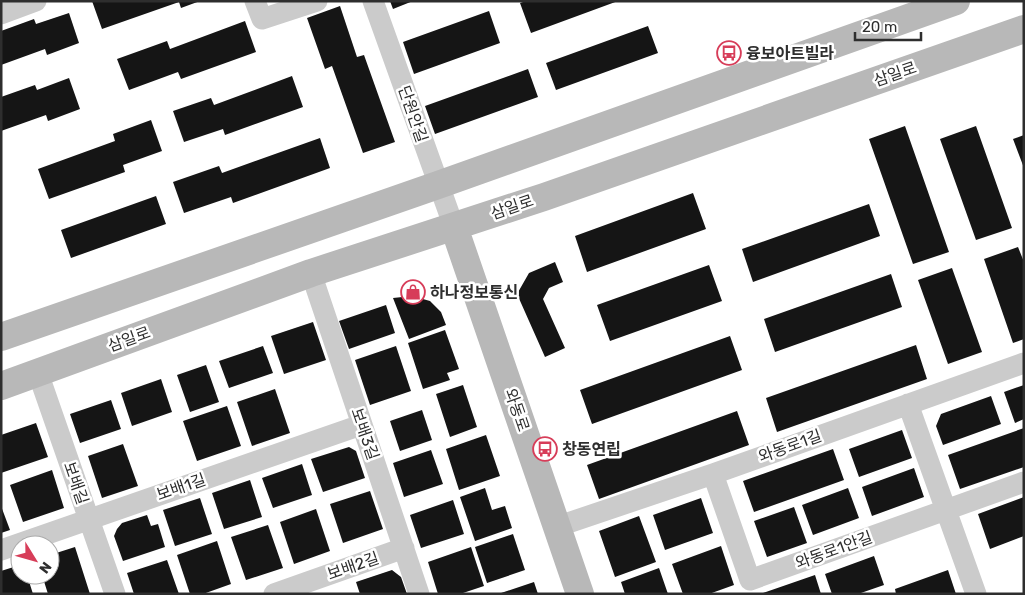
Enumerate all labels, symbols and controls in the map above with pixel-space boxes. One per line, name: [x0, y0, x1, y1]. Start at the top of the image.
scale bar: [855, 10, 921, 42]
text: 20 m: [862, 18, 897, 36]
bus stop icon: 융보아트빌라: [716, 40, 742, 66]
place label: 융보아트빌라: [746, 44, 835, 63]
street label: 삼일로: [871, 58, 919, 90]
street label: 단원안길: [394, 83, 432, 145]
street label: 삼일로: [488, 191, 536, 223]
shop icon: 하나정보통신: [400, 279, 426, 305]
place label: 하나정보통신: [430, 283, 518, 302]
street label: 삼일로: [105, 322, 153, 355]
street label: 와동로: [501, 386, 533, 434]
street label: 보배3길: [347, 405, 383, 463]
street label: 와동로1길: [756, 426, 824, 466]
bus stop icon: 창동연립: [532, 436, 558, 462]
place label: 창동연립: [562, 440, 621, 459]
street label: 보배길: [60, 459, 92, 507]
street label: 보배1길: [154, 470, 208, 504]
street label: 와동로1안길: [793, 527, 875, 573]
north arrow: [10, 535, 60, 585]
street label: 보배2길: [325, 548, 381, 584]
text: N: [35, 558, 55, 577]

